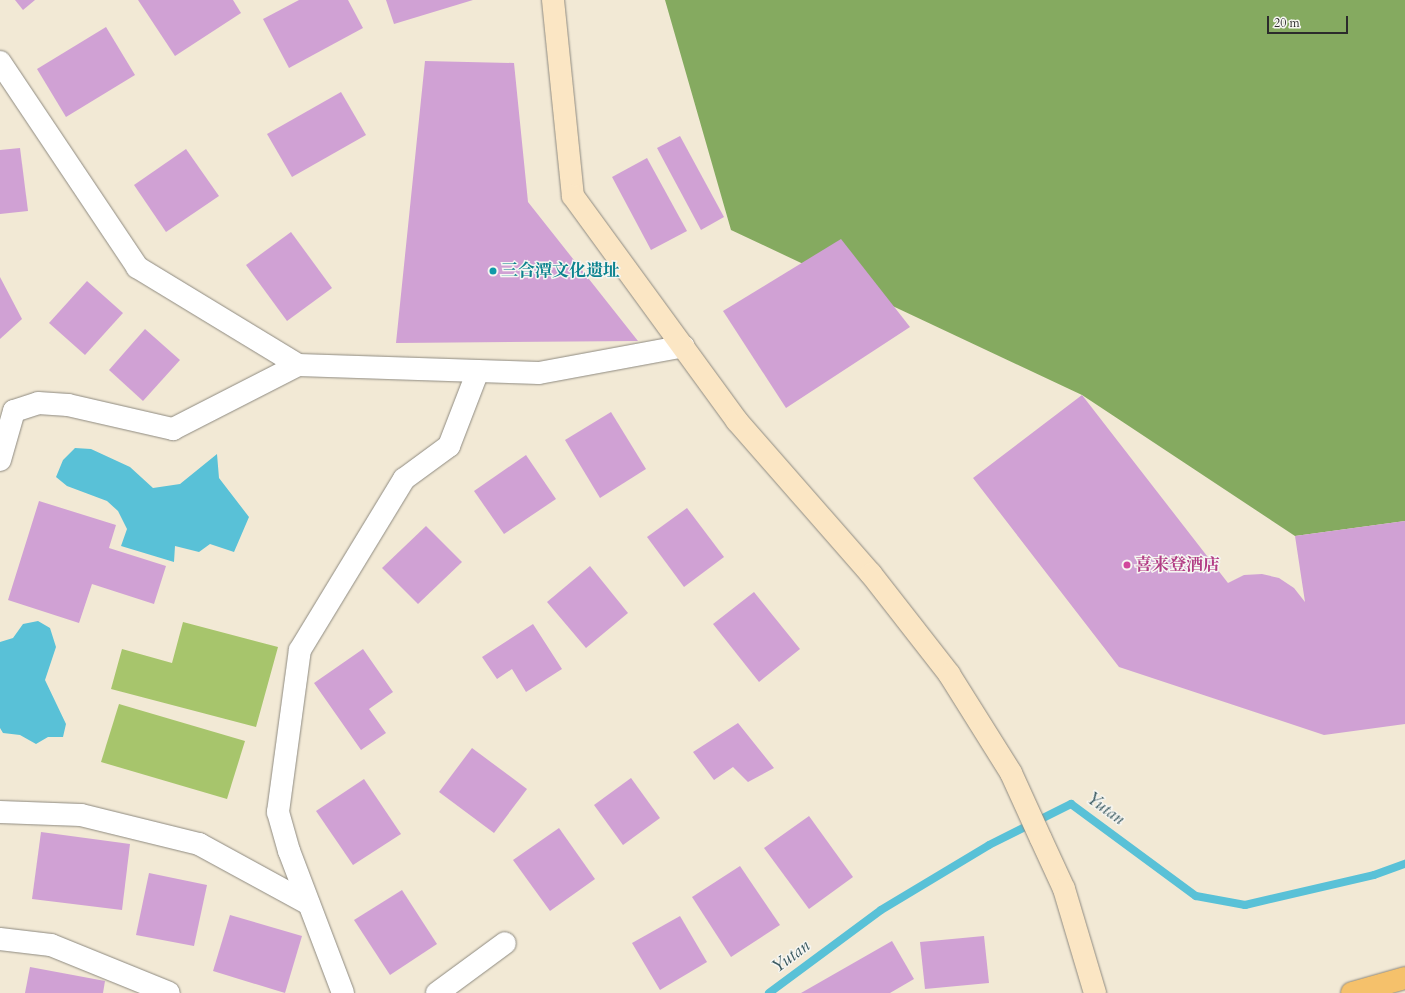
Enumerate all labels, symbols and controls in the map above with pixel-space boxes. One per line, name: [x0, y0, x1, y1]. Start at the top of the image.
scale bar: [1269, 8, 1350, 34]
text: 20 m: [1274, 15, 1300, 31]
place label: 三合潭文化遗址: [501, 261, 620, 281]
marker: 三合潭文化遗址: [488, 266, 498, 276]
place label: 喜来登酒店: [1135, 555, 1220, 575]
marker: 喜来登酒店: [1122, 560, 1132, 570]
water label: Yutan: [1082, 788, 1128, 830]
water label: Yutan: [768, 936, 814, 978]

